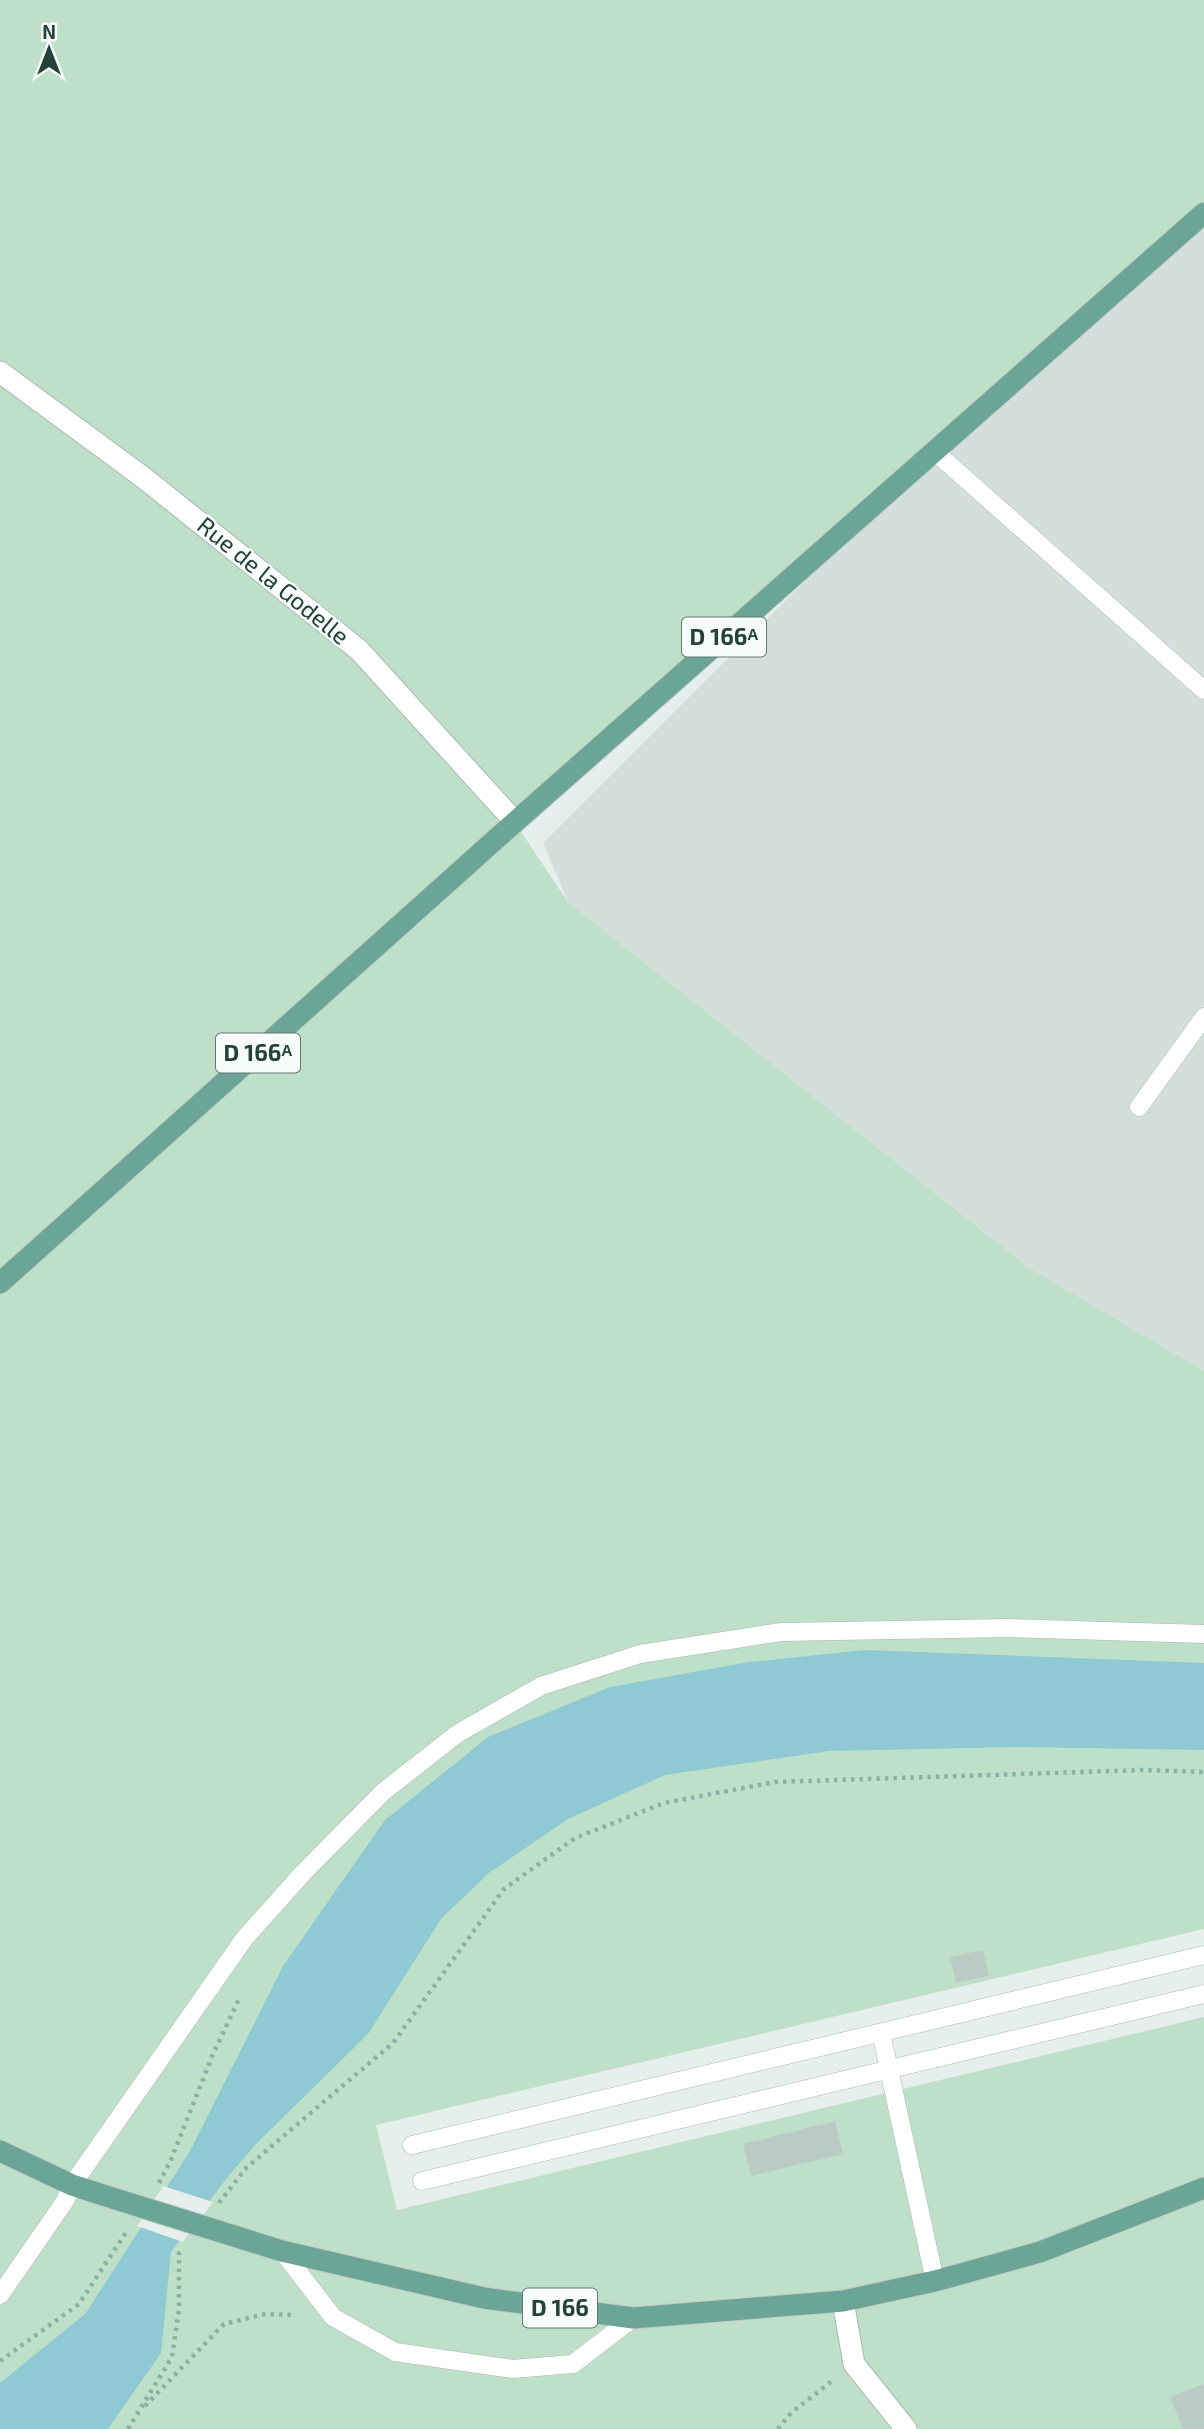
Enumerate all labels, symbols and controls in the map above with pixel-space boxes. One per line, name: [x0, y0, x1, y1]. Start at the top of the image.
north arrow: [14, 14, 84, 84]
text: N: [42, 20, 56, 43]
street label: Rue de la Godelle: [192, 510, 356, 650]
road number: D 166ᴬ: [682, 618, 766, 656]
road number: D 166ᴬ: [216, 1034, 300, 1072]
road number: D 166: [523, 2288, 597, 2328]

